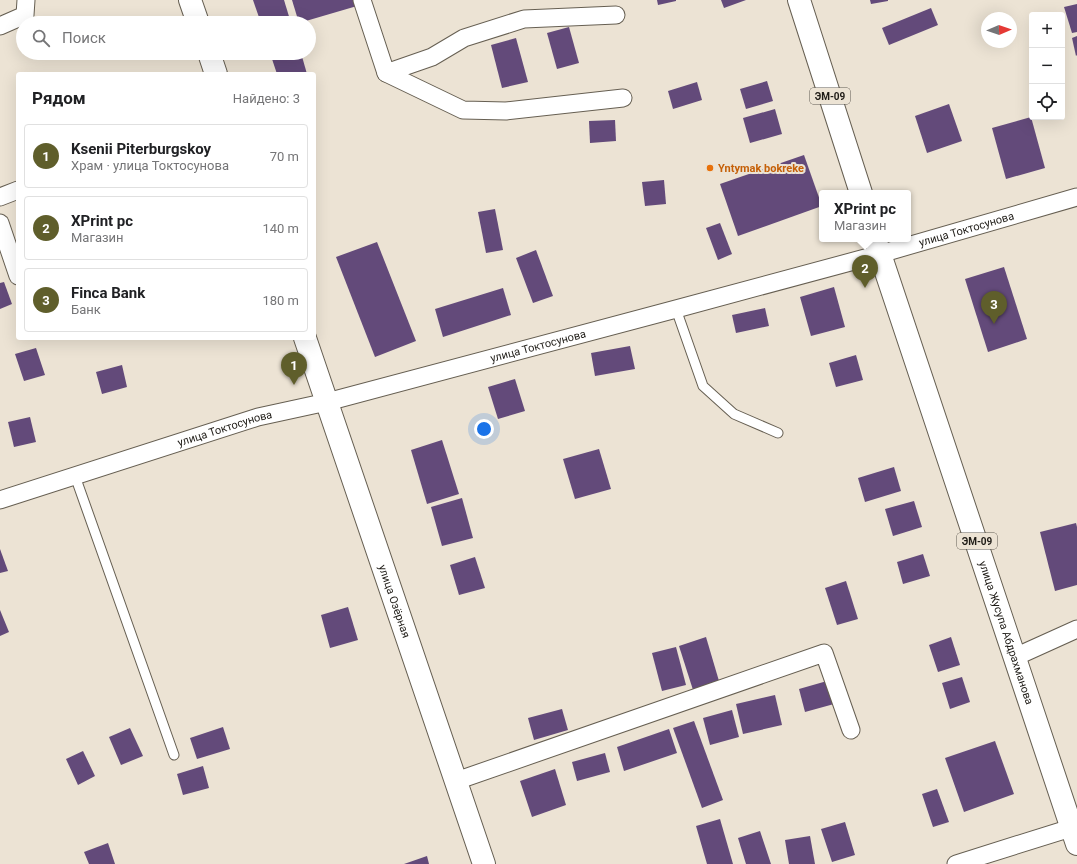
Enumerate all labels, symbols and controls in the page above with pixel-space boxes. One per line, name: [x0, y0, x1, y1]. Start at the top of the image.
north arrow: [981, 12, 1017, 48]
map controls: [1029, 12, 1065, 120]
button: +: [1029, 12, 1065, 48]
search box: [16, 16, 316, 60]
icon: search: [30, 27, 52, 49]
text: Поиск: [62, 29, 106, 47]
button: −: [1029, 48, 1065, 84]
button: locate: [1029, 84, 1065, 120]
text: Рядом: [32, 88, 86, 108]
road number: ЭМ-09: [810, 88, 850, 104]
text: Найдено: 3: [233, 91, 300, 106]
text: Ksenii Piterburgskoy: [71, 140, 211, 158]
text: 1: [42, 149, 50, 164]
text: 70 m: [270, 149, 299, 164]
text: Храм · улица Токтосунова: [71, 158, 229, 173]
place label: Yntymak bokreke: [718, 162, 804, 175]
marker: Yntymak bokreke: [705, 163, 715, 173]
popup: [819, 190, 911, 242]
text: XPrint pc: [834, 200, 896, 218]
street label: улица Токтосунова: [917, 209, 1015, 249]
text: XPrint pc: [71, 212, 133, 230]
text: Магазин: [834, 218, 887, 233]
text: 2: [42, 221, 50, 236]
text: 140 m: [262, 221, 299, 236]
text: Магазин: [71, 230, 124, 245]
pin: 2: [852, 255, 878, 288]
text: Finca Bank: [71, 284, 145, 302]
pin: 3: [981, 291, 1007, 324]
text: 3: [42, 293, 50, 308]
text: 180 m: [262, 293, 299, 308]
text: Банк: [71, 302, 101, 317]
street label: улица Токтосунова: [489, 327, 587, 365]
pin: 1: [281, 352, 307, 385]
street label: улица Токтосунова: [176, 408, 273, 449]
your location: [474, 419, 494, 439]
road number: ЭМ-09: [957, 533, 997, 549]
street label: улица Жусупа Абдрахманова: [976, 559, 1036, 706]
street label: улица Озёрная: [376, 563, 413, 639]

